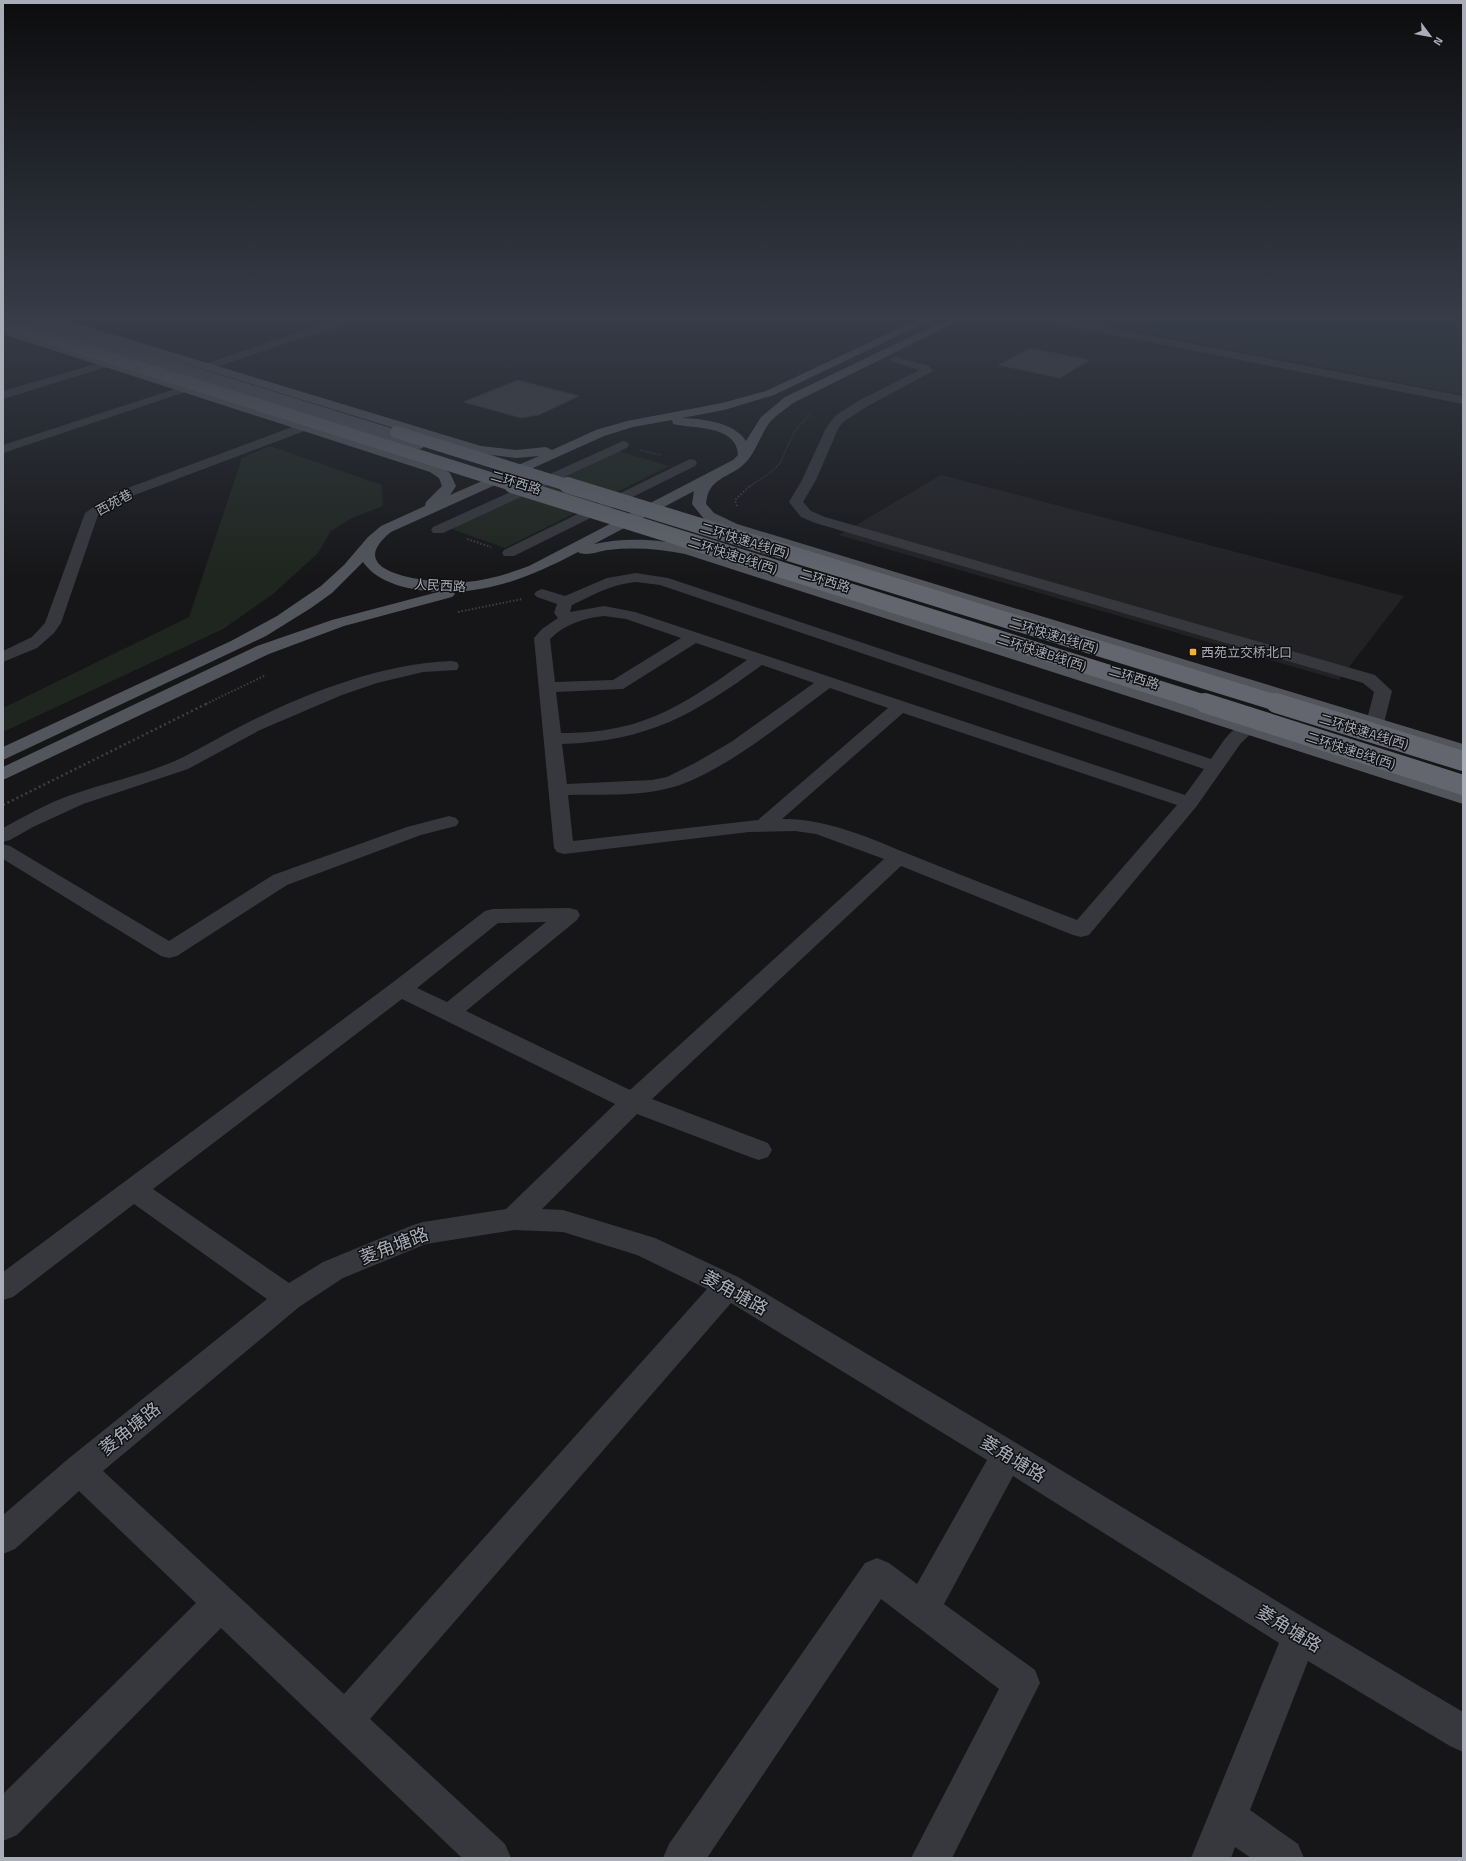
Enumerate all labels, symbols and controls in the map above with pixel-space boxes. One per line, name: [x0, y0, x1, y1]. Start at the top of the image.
north arrow: [1410, 16, 1450, 56]
text: N: [1430, 34, 1447, 49]
street label: 二环西路: [488, 465, 544, 499]
street label: 西苑巷: [92, 484, 136, 520]
street label: 二环快速A线(西): [698, 517, 792, 563]
street label: 二环快速B线(西): [686, 531, 780, 579]
street label: 二环西路: [797, 563, 853, 597]
street label: 人民西路: [414, 574, 466, 596]
street label: 二环快速A线(西): [1007, 612, 1101, 658]
street label: 二环快速B线(西): [995, 628, 1089, 676]
place label: 西苑立交桥北口: [1201, 642, 1292, 662]
marker: 西苑立交桥北口: [1188, 647, 1198, 657]
street label: 二环西路: [1106, 660, 1162, 694]
street label: 二环快速A线(西): [1317, 708, 1411, 754]
street label: 二环快速B线(西): [1304, 726, 1398, 774]
street label: 菱角塘路: [355, 1220, 432, 1271]
street label: 菱角塘路: [697, 1263, 773, 1322]
street label: 菱角塘路: [93, 1395, 166, 1462]
street label: 菱角塘路: [975, 1428, 1051, 1489]
street label: 菱角塘路: [1251, 1598, 1327, 1659]

